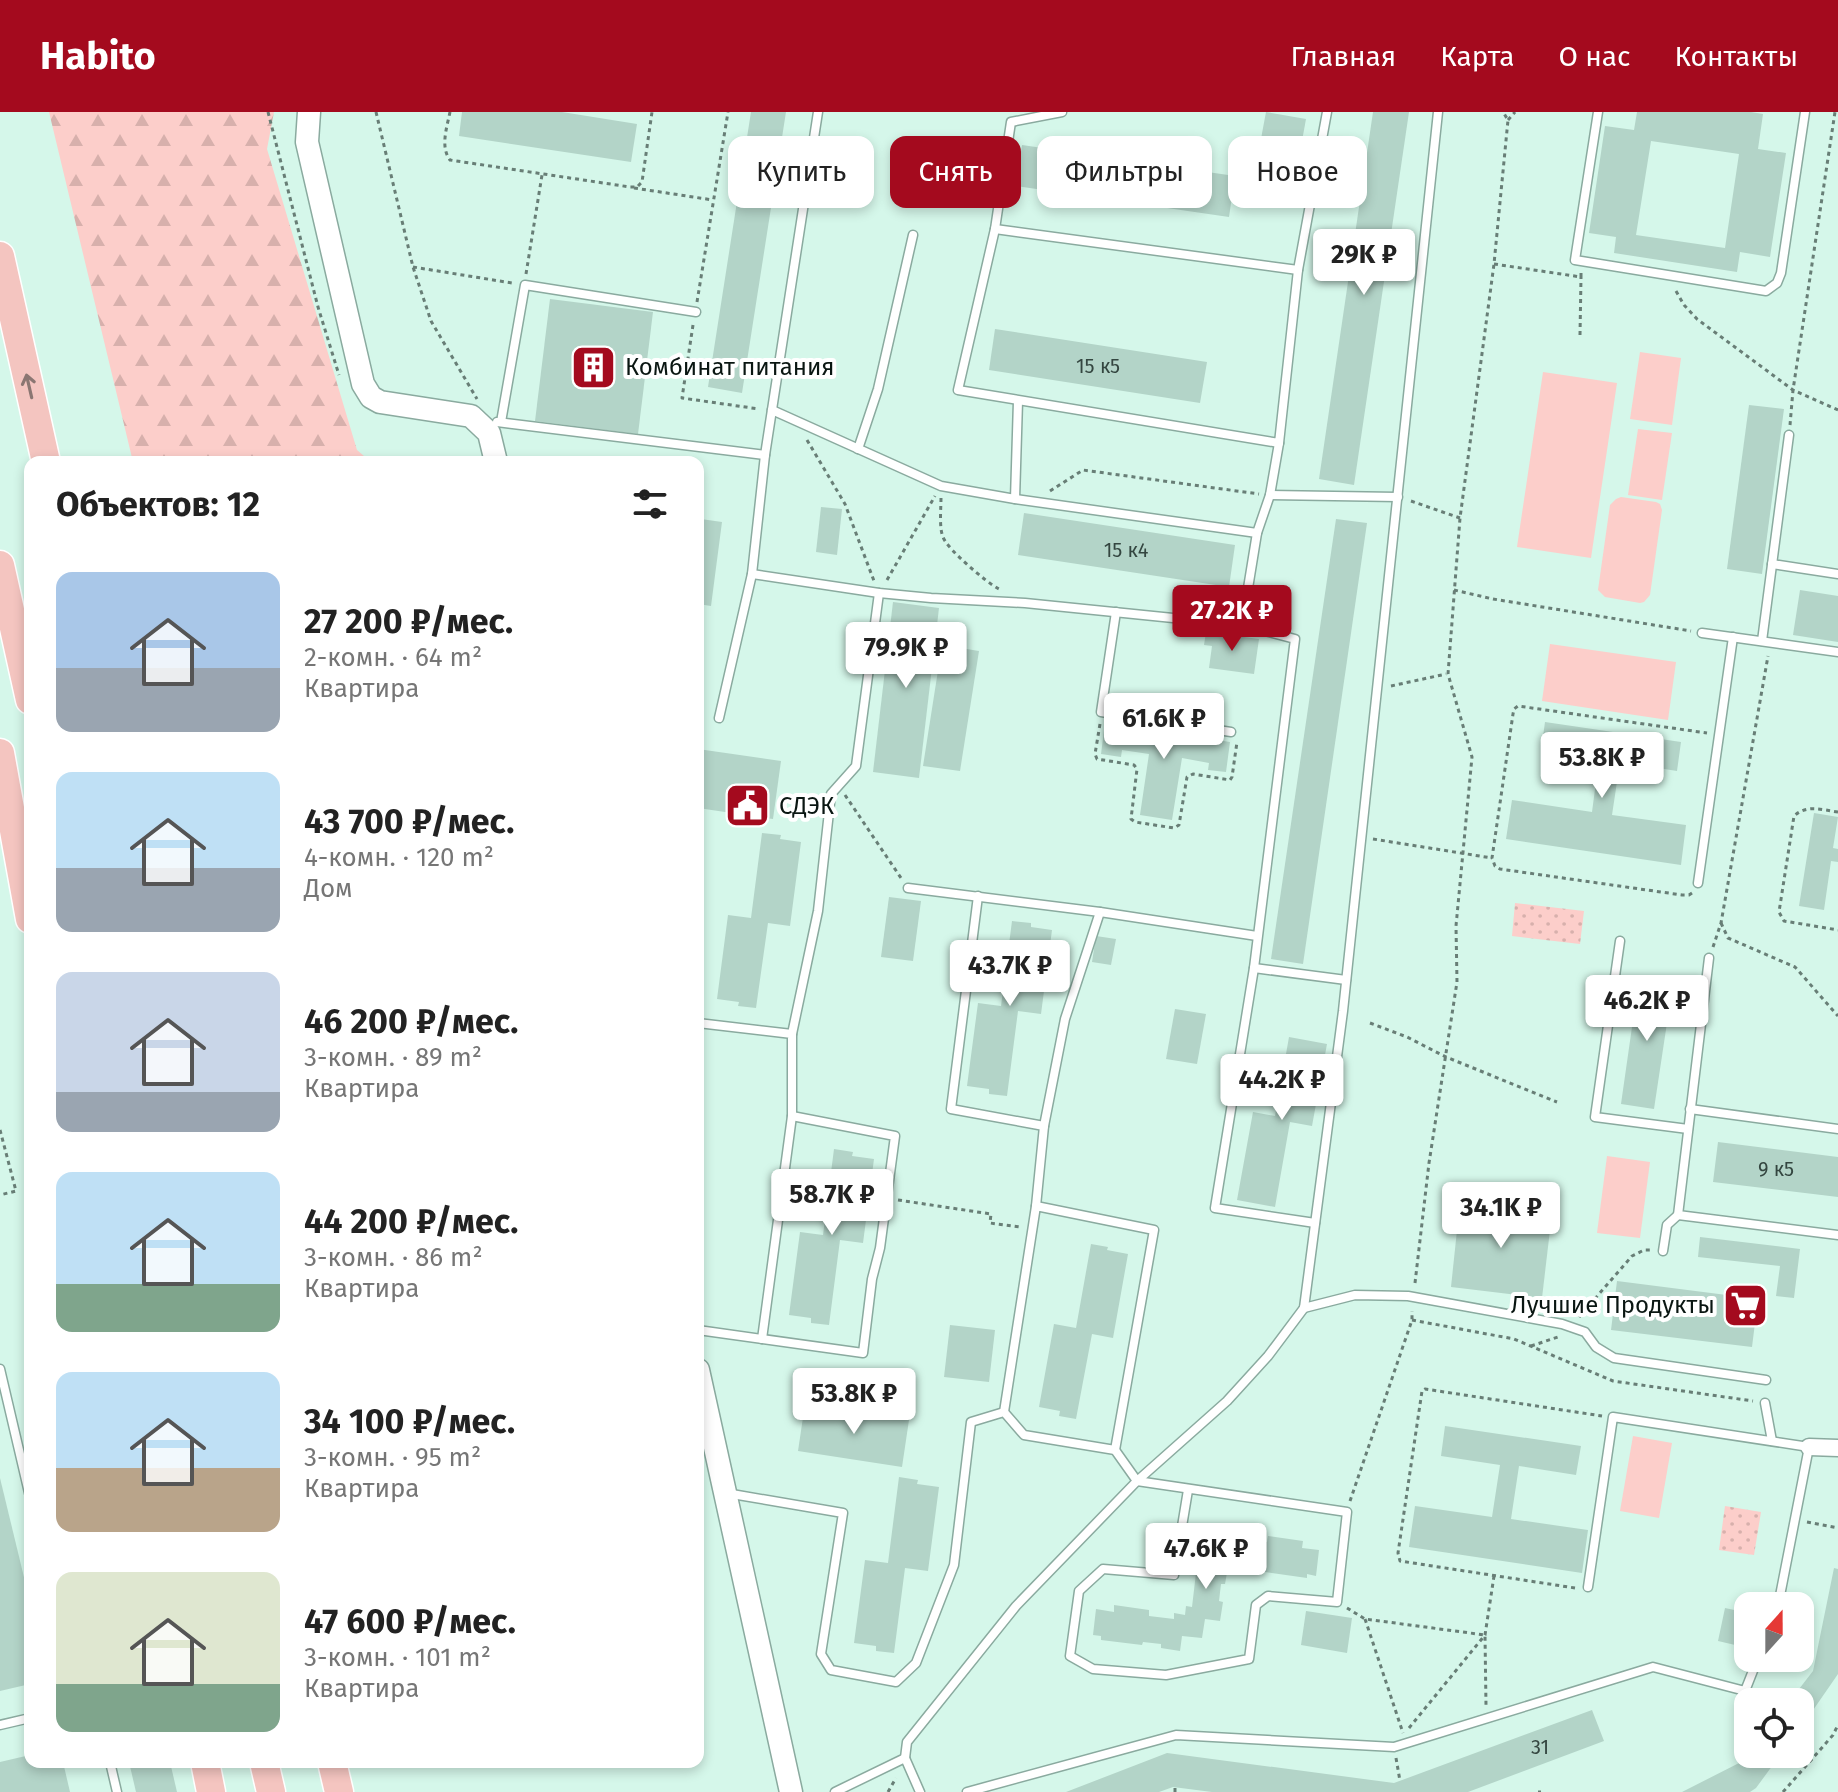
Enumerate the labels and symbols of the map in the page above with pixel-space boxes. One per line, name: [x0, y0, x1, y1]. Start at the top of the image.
pin: 29K ₽: [1308, 229, 1420, 297]
building icon: Комбинат питания: [570, 343, 618, 391]
place label: Комбинат питания: [625, 353, 835, 381]
house number: 15 к5: [1076, 354, 1120, 378]
one-way arrow: [21, 374, 36, 399]
house number: 15 к4: [1104, 538, 1149, 562]
pin: 27.2K ₽: [1158, 585, 1306, 653]
pin: 79.9K ₽: [832, 622, 980, 690]
pin: 61.6K ₽: [1090, 693, 1238, 761]
pin: 53.8K ₽: [1528, 732, 1676, 800]
public building icon: СДЭК: [724, 782, 772, 830]
place label: СДЭК: [779, 792, 834, 820]
pin: 43.7K ₽: [936, 940, 1084, 1008]
pin: 46.2K ₽: [1573, 975, 1721, 1043]
pin: 44.2K ₽: [1208, 1054, 1356, 1122]
house number: 9 к5: [1758, 1157, 1794, 1181]
pin: 58.7K ₽: [758, 1169, 906, 1237]
pin: 34.1K ₽: [1427, 1182, 1575, 1250]
supermarket icon: Лучшие Продукты: [1722, 1281, 1770, 1329]
place label: Лучшие Продукты: [1511, 1291, 1715, 1319]
pin: 53.8K ₽: [780, 1368, 928, 1436]
pin: 47.6K ₽: [1132, 1523, 1280, 1591]
north arrow: [1734, 1592, 1814, 1672]
house number: 31: [1531, 1735, 1549, 1759]

